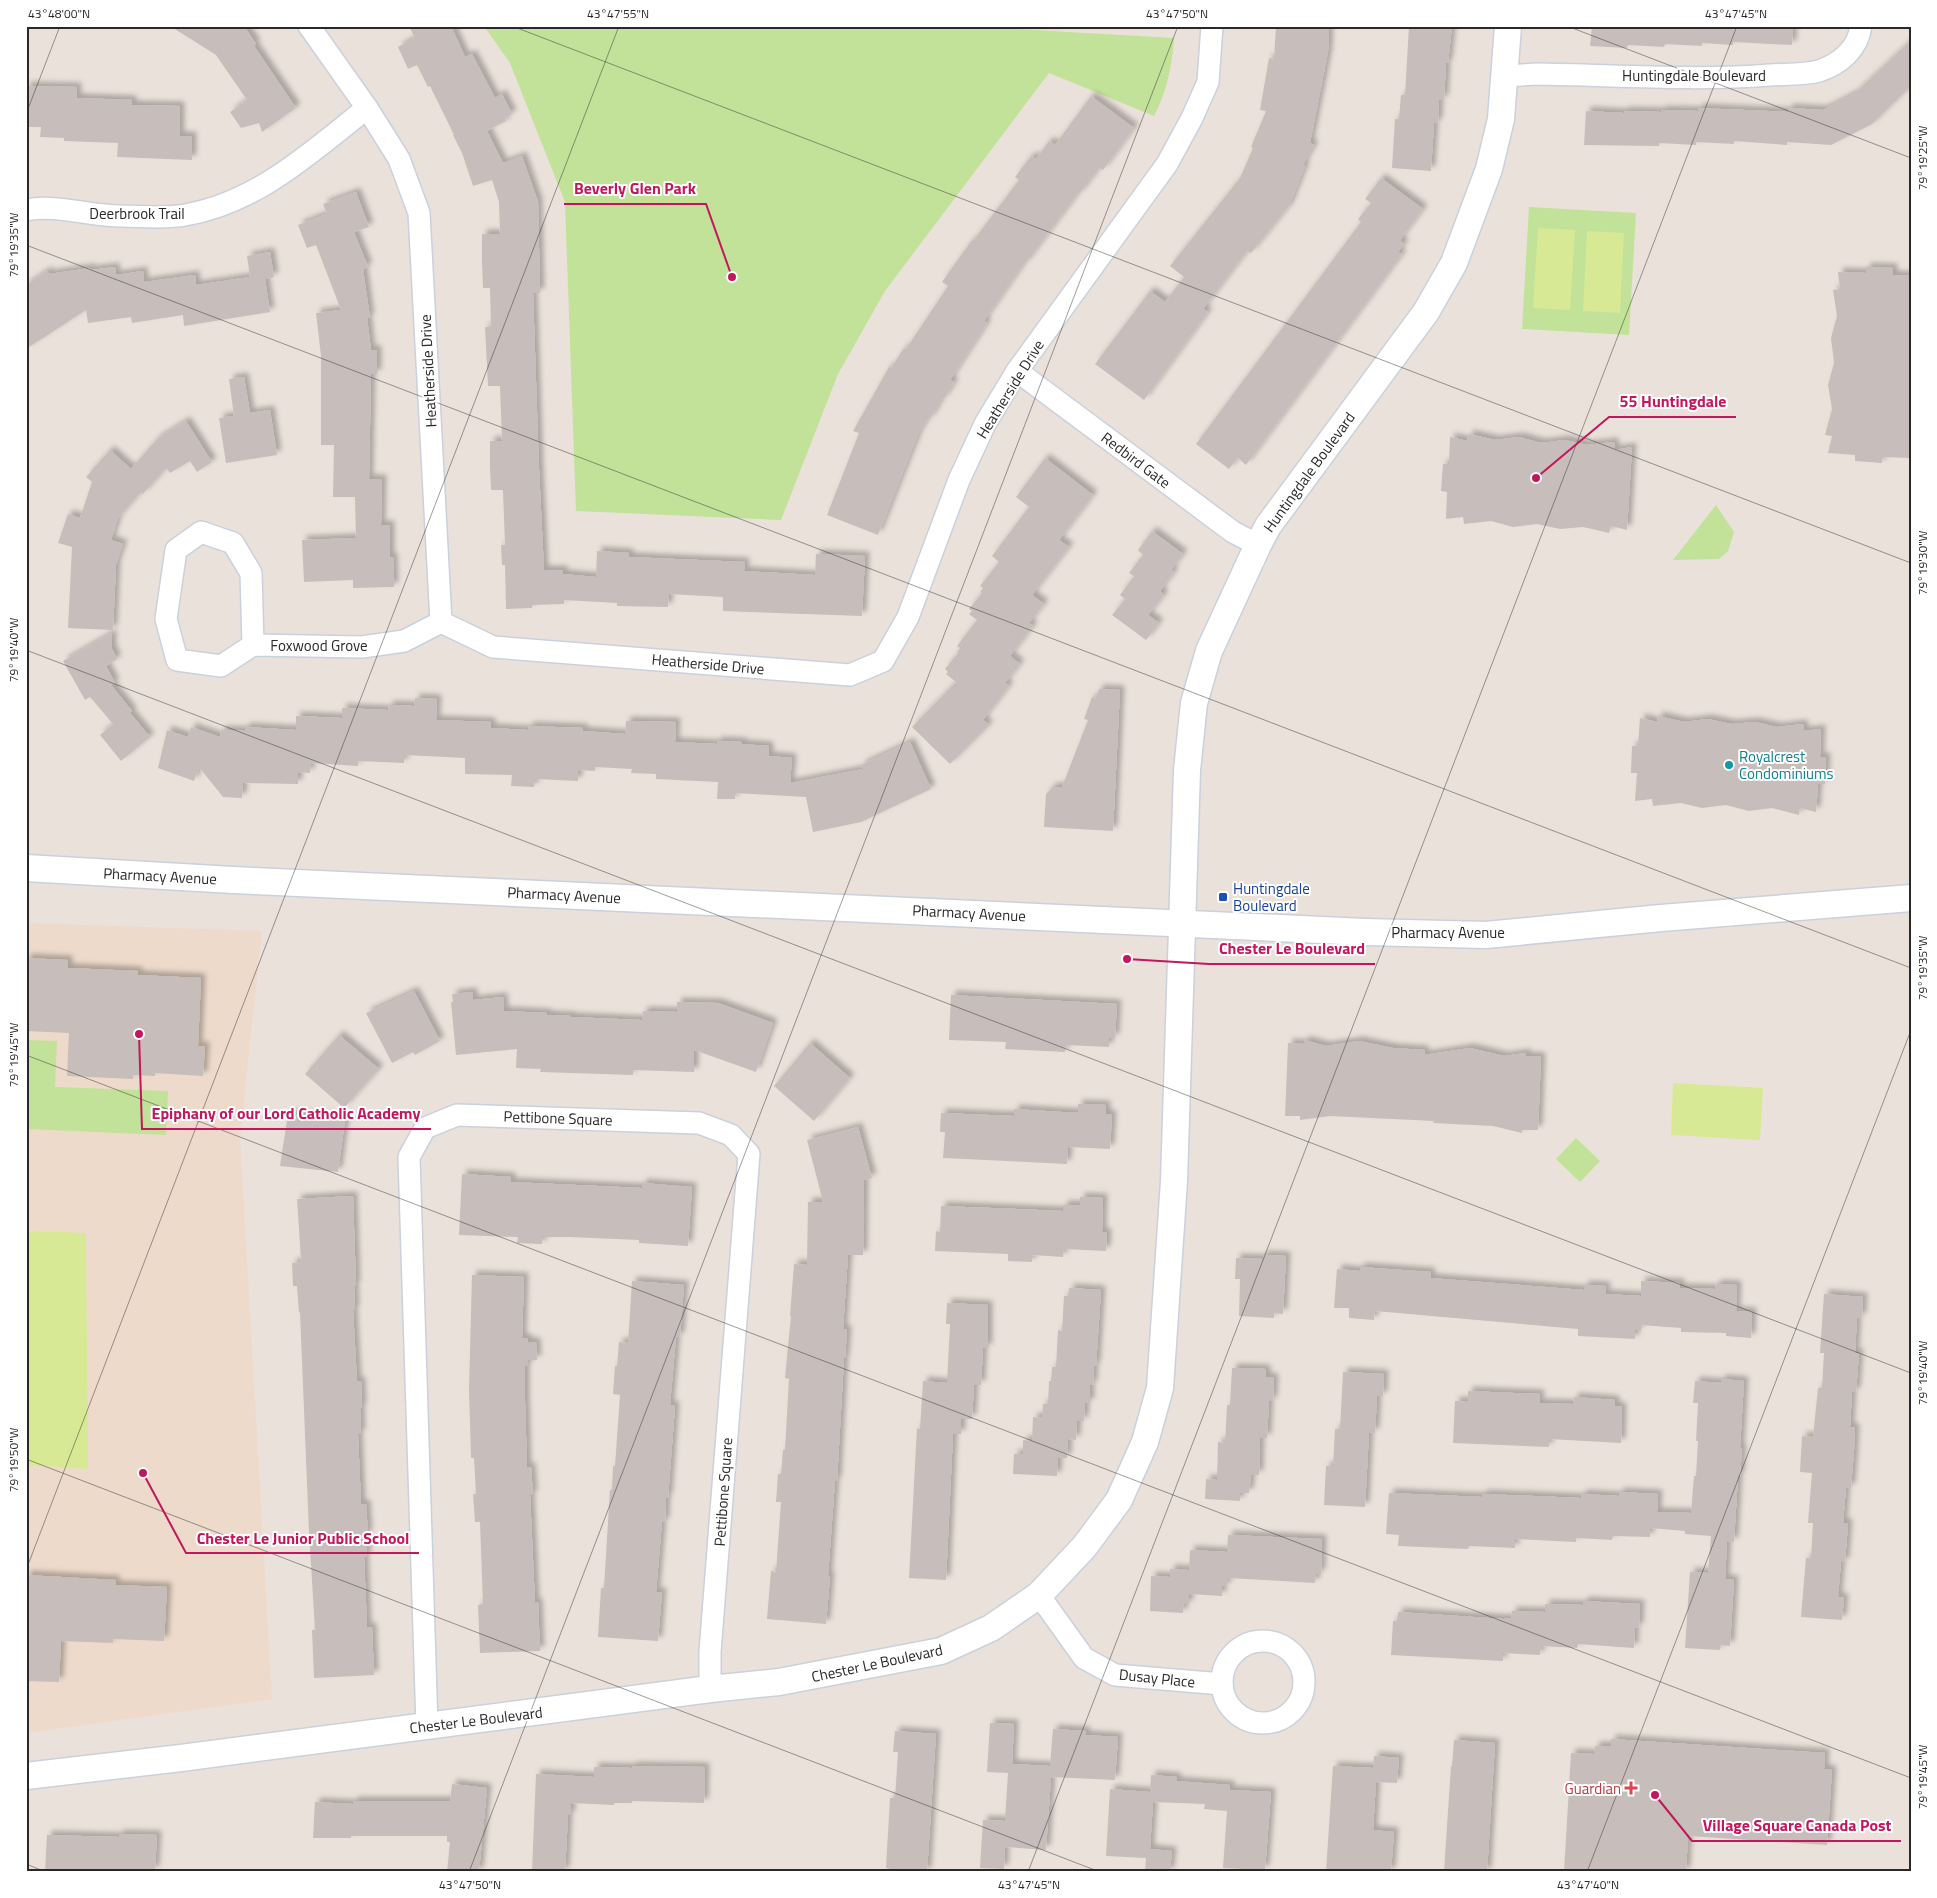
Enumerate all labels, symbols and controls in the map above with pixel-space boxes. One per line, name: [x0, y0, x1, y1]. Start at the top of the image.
text: 43°48'00"N: [28, 4, 90, 23]
text: 43°47'55"N: [587, 4, 649, 23]
text: 43°47'50"N: [1146, 4, 1208, 23]
text: 43°47'45"N: [1705, 4, 1767, 23]
street label: Huntingdale Boulevard: [1622, 64, 1766, 87]
text: 79°19'25"W: [1913, 125, 1932, 190]
callout: Beverly Glen Park: [564, 173, 706, 204]
text: Beverly Glen Park: [574, 176, 697, 200]
street label: Deerbrook Trail: [89, 202, 185, 225]
text: 79°19'35"W: [4, 212, 23, 277]
street label: Heatherside Drive: [414, 314, 442, 428]
street label: Heatherside Drive: [970, 335, 1050, 443]
callout: 55 Huntingdale: [1609, 386, 1736, 417]
text: 55 Huntingdale: [1620, 389, 1726, 413]
street label: Huntingdale Boulevard: [1257, 407, 1361, 537]
street label: Redbird Gate: [1096, 426, 1176, 494]
text: 79°19'30"W: [1913, 530, 1932, 595]
text: 79°19'40"W: [4, 617, 23, 682]
street label: Foxwood Grove: [270, 634, 368, 657]
street label: Heatherside Drive: [651, 648, 765, 680]
place label: Royalcrest Condominiums: [1739, 745, 1834, 785]
marker: Royalcrest Condominiums: [1723, 759, 1735, 771]
street label: Pharmacy Avenue: [103, 862, 217, 890]
place label: Huntingdale Boulevard: [1233, 877, 1310, 917]
street label: Pharmacy Avenue: [507, 881, 621, 909]
marker: Huntingdale Boulevard: [1217, 891, 1229, 903]
street label: Pharmacy Avenue: [912, 899, 1026, 927]
street label: Pharmacy Avenue: [1391, 921, 1505, 944]
callout: Chester Le Boulevard: [1209, 933, 1375, 964]
text: 79°19'35"W: [1913, 935, 1932, 1000]
text: Chester Le Boulevard: [1219, 936, 1365, 960]
text: 79°19'45"W: [4, 1022, 23, 1087]
callout: Epiphany of our Lord Catholic Academy: [142, 1098, 431, 1129]
text: Epiphany of our Lord Catholic Academy: [152, 1101, 420, 1125]
street label: Pettibone Square: [503, 1105, 613, 1131]
text: 79°19'40"W: [1913, 1340, 1932, 1405]
text: 79°19'50"W: [4, 1427, 23, 1492]
street label: Pettibone Square: [708, 1437, 738, 1547]
callout: Chester Le Junior Public School: [186, 1522, 419, 1553]
text: Chester Le Junior Public School: [197, 1526, 409, 1550]
street label: Chester Le Boulevard: [809, 1638, 945, 1688]
street label: Dusay Place: [1118, 1663, 1196, 1693]
street label: Chester Le Boulevard: [408, 1700, 544, 1740]
text: 79°19'45"W: [1913, 1744, 1932, 1809]
place label: Guardian: [1564, 1777, 1621, 1800]
marker: Guardian: [1625, 1782, 1637, 1794]
callout: Village Square Canada Post: [1692, 1810, 1901, 1841]
text: Village Square Canada Post: [1703, 1813, 1891, 1837]
text: 43°47'50"N: [439, 1875, 501, 1894]
text: 43°47'45"N: [998, 1875, 1060, 1894]
text: 43°47'40"N: [1557, 1875, 1619, 1894]

